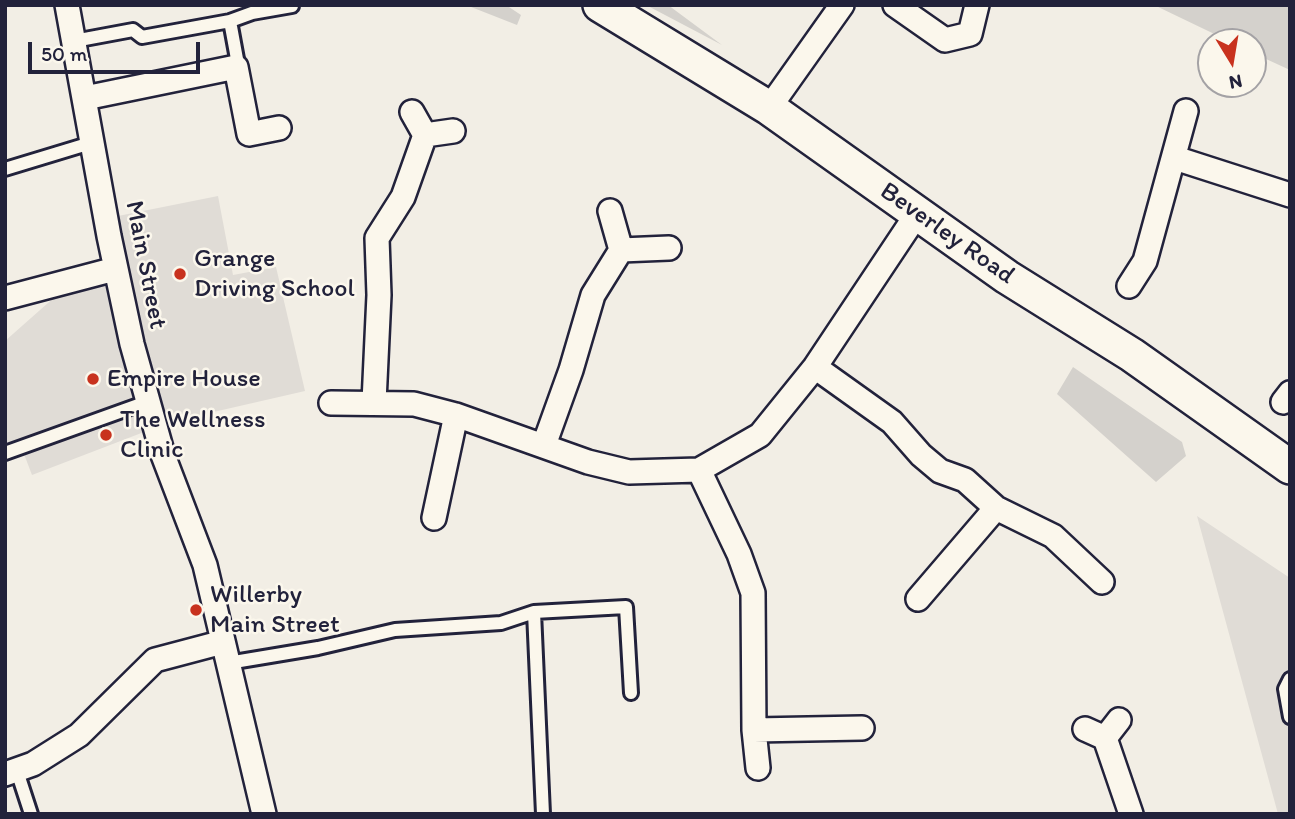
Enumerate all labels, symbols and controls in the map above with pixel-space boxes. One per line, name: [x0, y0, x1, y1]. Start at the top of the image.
scale bar: [32, 28, 203, 72]
north arrow: [1197, 28, 1267, 98]
text: 50 m: [41, 41, 87, 66]
text: N: [1227, 70, 1244, 95]
street label: Beverley Road: [874, 176, 1020, 292]
street label: Main Street: [117, 198, 173, 332]
place label: Grange Driving School: [194, 243, 355, 304]
marker: Grange Driving School: [172, 266, 188, 282]
place label: Empire House: [107, 363, 261, 395]
marker: Empire House: [85, 371, 101, 387]
place label: The Wellness Clinic: [120, 404, 266, 466]
marker: The Wellness Clinic: [98, 427, 114, 443]
place label: Willerby Main Street: [210, 579, 340, 640]
marker: Willerby Main Street: [188, 602, 204, 618]

